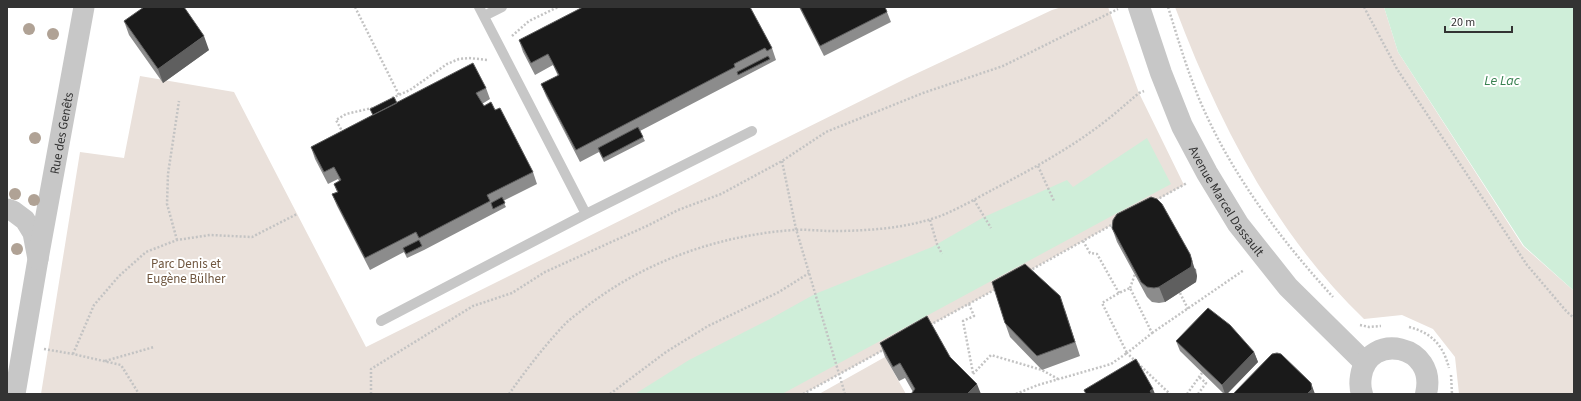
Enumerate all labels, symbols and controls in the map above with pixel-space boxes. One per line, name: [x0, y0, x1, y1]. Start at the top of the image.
scale bar: [1445, 8, 1512, 34]
text: 20 m: [1451, 14, 1475, 31]
water label: Le Lac: [1484, 71, 1521, 91]
street label: Rue des Genêts: [46, 90, 78, 176]
street label: Avenue Marcel Dassault: [1184, 143, 1269, 261]
park label: Parc Denis et Eugène Bülher: [147, 255, 226, 288]

